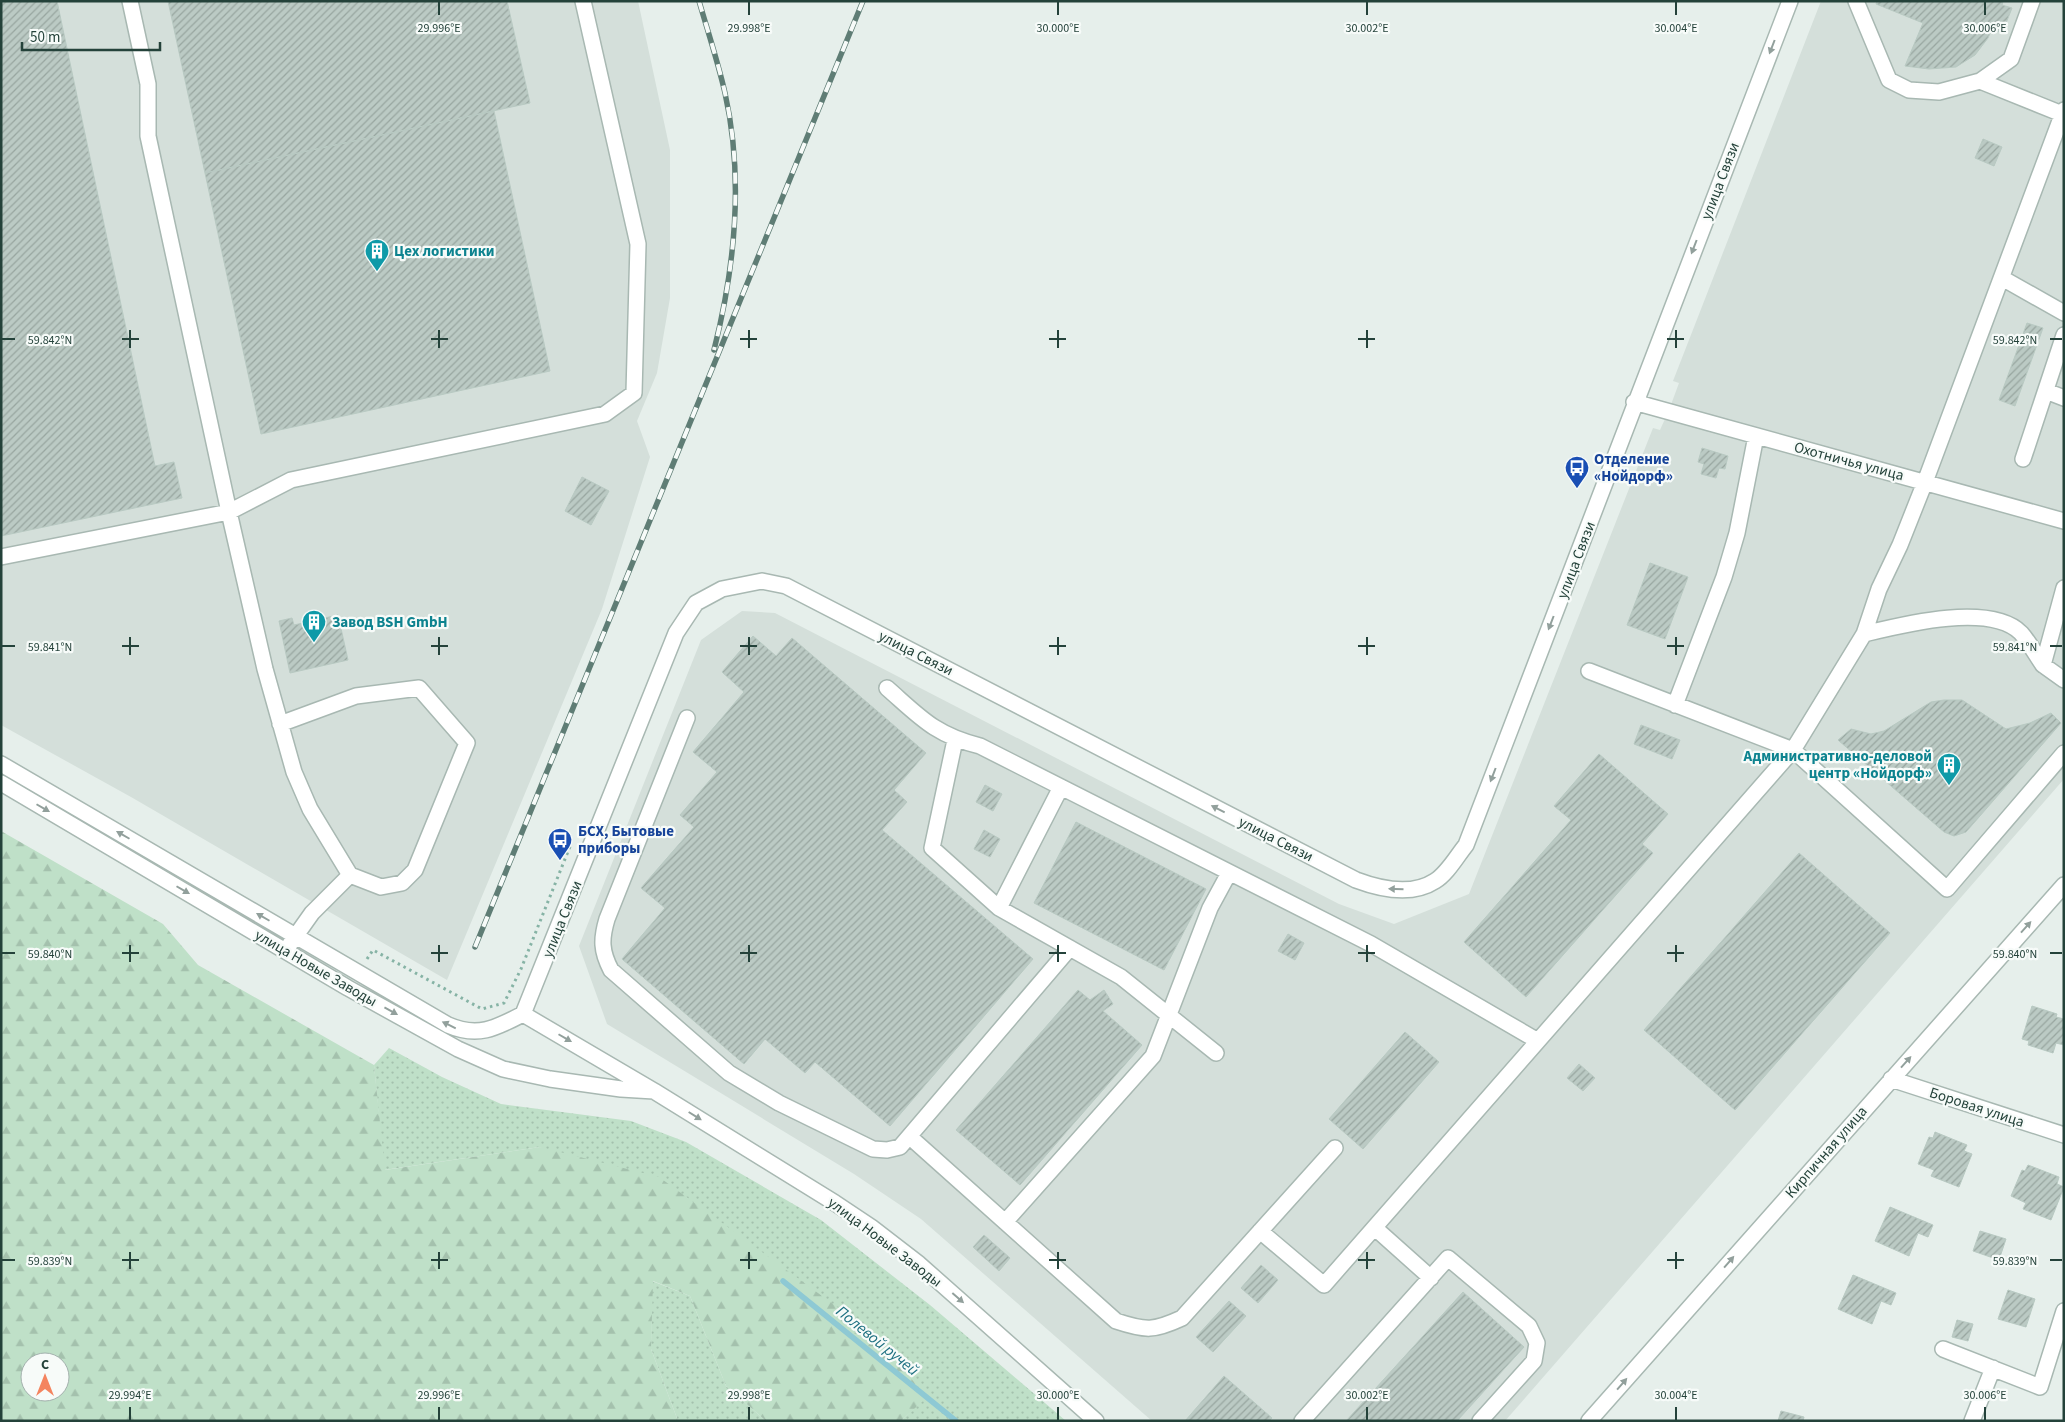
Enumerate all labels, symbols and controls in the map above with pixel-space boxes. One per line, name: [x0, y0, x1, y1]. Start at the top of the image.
scale bar: [22, 20, 160, 52]
text: 29.996°E: [417, 20, 461, 37]
text: 29.998°E: [727, 20, 771, 37]
text: 30.000°E: [1036, 20, 1080, 37]
text: 30.002°E: [1345, 20, 1389, 37]
text: 30.004°E: [1654, 20, 1698, 37]
text: 30.006°E: [1963, 20, 2007, 37]
text: 50 m: [30, 27, 60, 48]
one-way arrow: [1768, 40, 1776, 55]
street label: улица Связи: [1696, 139, 1745, 223]
building icon: Цех логистики: [364, 238, 390, 272]
one-way arrow: [1690, 240, 1698, 255]
place label: Цех логистики: [394, 241, 495, 262]
text: 59.842°N: [28, 332, 72, 349]
text: 59.842°N: [1993, 332, 2037, 349]
street label: Охотничья улица: [1792, 437, 1906, 486]
place label: Отделение «Нойдорф»: [1594, 449, 1673, 487]
bus stop icon: Отделение «Нойдорф»: [1564, 455, 1590, 489]
street label: улица Связи: [1552, 518, 1601, 602]
building icon: Завод BSH GmbH: [301, 609, 327, 643]
place label: Завод BSH GmbH: [332, 612, 448, 633]
one-way arrow: [1547, 616, 1555, 631]
street label: улица Связи: [875, 626, 957, 681]
text: 59.841°N: [28, 639, 72, 656]
text: 59.841°N: [1993, 639, 2037, 656]
place label: Административно-деловой центр «Нойдорф»: [1743, 746, 1932, 784]
building icon: Административно-деловой центр «Нойдорф»: [1936, 752, 1962, 786]
one-way arrow: [1489, 768, 1497, 783]
one-way arrow: [37, 803, 50, 812]
one-way arrow: [1211, 805, 1225, 813]
street label: улица Связи: [1235, 812, 1317, 867]
place label: БСХ, Бытовые приборы: [578, 821, 674, 859]
bus stop icon: БСХ, Бытовые приборы: [547, 827, 573, 861]
one-way arrow: [116, 831, 129, 840]
street label: улица Связи: [537, 877, 587, 961]
one-way arrow: [1388, 885, 1404, 893]
one-way arrow: [176, 886, 191, 894]
one-way arrow: [257, 913, 270, 922]
one-way arrow: [2020, 922, 2032, 934]
street label: улица Новые Заводы: [251, 925, 381, 1012]
text: 59.840°N: [28, 946, 72, 963]
text: 59.840°N: [1993, 946, 2037, 963]
one-way arrow: [384, 1007, 398, 1016]
one-way arrow: [442, 1021, 456, 1029]
one-way arrow: [558, 1034, 572, 1043]
one-way arrow: [1900, 1056, 1912, 1068]
street label: Боровая улица: [1927, 1082, 2027, 1133]
street label: Кирпичная улица: [1780, 1102, 1872, 1203]
one-way arrow: [689, 1112, 702, 1121]
street label: улица Новые Заводы: [823, 1192, 946, 1292]
text: 59.839°N: [28, 1253, 72, 1270]
text: 59.839°N: [1993, 1253, 2037, 1270]
one-way arrow: [1723, 1257, 1735, 1269]
one-way arrow: [951, 1293, 964, 1304]
water label: Полевой ручей: [831, 1301, 923, 1381]
north arrow: [20, 1352, 70, 1402]
text: С: [41, 1355, 49, 1375]
one-way arrow: [1616, 1378, 1627, 1391]
text: 29.994°E: [108, 1387, 152, 1404]
text: 29.996°E: [417, 1387, 461, 1404]
text: 29.998°E: [727, 1387, 771, 1404]
text: 30.000°E: [1036, 1387, 1080, 1404]
text: 30.002°E: [1345, 1387, 1389, 1404]
text: 30.004°E: [1654, 1387, 1698, 1404]
text: 30.006°E: [1963, 1387, 2007, 1404]

